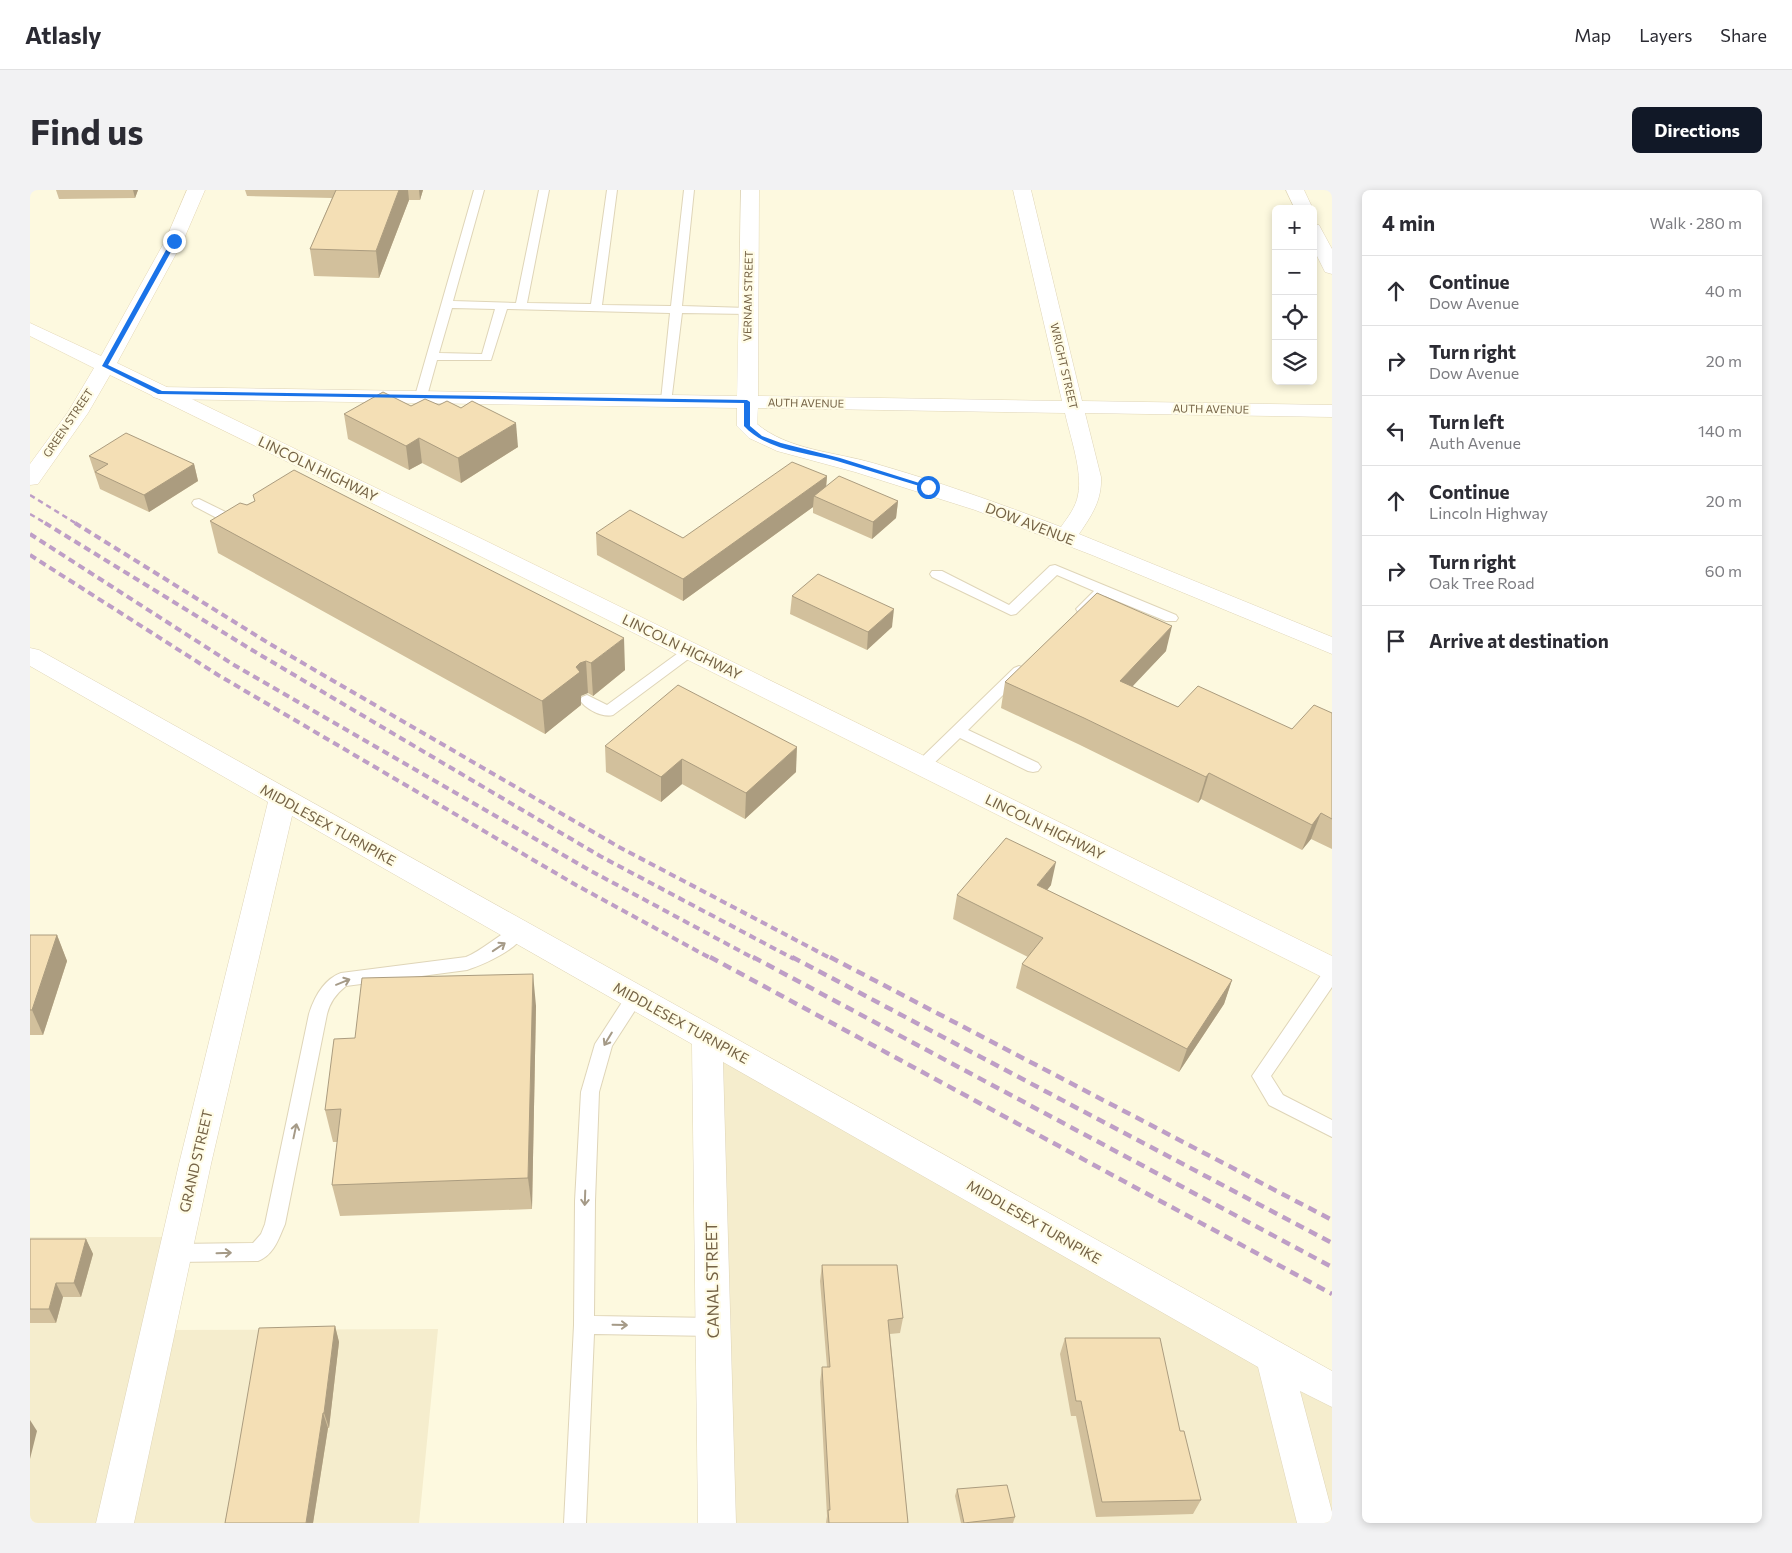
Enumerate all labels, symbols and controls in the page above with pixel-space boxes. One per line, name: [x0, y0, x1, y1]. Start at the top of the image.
text: Atlasly: [25, 20, 102, 49]
text: Map: [1574, 24, 1611, 46]
text: Layers: [1639, 24, 1692, 46]
text: Share: [1720, 24, 1767, 46]
button: Directions: [1632, 107, 1762, 153]
text: Find us: [30, 109, 144, 152]
map controls: [1272, 205, 1317, 385]
button: +: [1272, 205, 1317, 250]
text: 4 min: [1382, 210, 1435, 235]
text: Walk · 280 m: [1650, 213, 1742, 232]
route end: [163, 230, 186, 253]
street label: VERNAM STREET: [740, 250, 755, 342]
button: −: [1272, 250, 1317, 295]
text: Continue: [1429, 270, 1509, 293]
icon: ahead: [1382, 277, 1410, 305]
text: 40 m: [1705, 281, 1742, 300]
text: Dow Avenue: [1429, 293, 1519, 312]
button: locate: [1272, 295, 1317, 340]
street label: WRIGHT STREET: [1048, 322, 1081, 410]
button: layers: [1272, 340, 1317, 385]
text: Turn right: [1429, 340, 1516, 363]
icon: right: [1382, 347, 1410, 375]
text: 20 m: [1706, 351, 1742, 370]
text: Dow Avenue: [1429, 363, 1519, 382]
street label: GREEN STREET: [40, 386, 95, 459]
street label: AUTH AVENUE: [768, 395, 844, 410]
street label: AUTH AVENUE: [1173, 401, 1249, 416]
text: Turn left: [1429, 410, 1504, 433]
icon: left: [1382, 417, 1410, 445]
text: 140 m: [1698, 421, 1742, 440]
street label: LINCOLN HIGHWAY: [256, 432, 381, 505]
text: Auth Avenue: [1429, 433, 1521, 452]
route start: [917, 476, 940, 499]
text: Continue: [1429, 480, 1509, 503]
icon: ahead: [1382, 487, 1410, 515]
text: 20 m: [1706, 491, 1742, 510]
street label: DOW AVENUE: [983, 499, 1077, 548]
text: Lincoln Highway: [1429, 503, 1548, 522]
text: Turn right: [1429, 550, 1516, 573]
icon: right: [1382, 557, 1410, 585]
text: 60 m: [1705, 561, 1742, 580]
text: Oak Tree Road: [1429, 573, 1535, 592]
street label: LINCOLN HIGHWAY: [620, 610, 745, 683]
icon: arrive: [1382, 627, 1410, 655]
text: Arrive at destination: [1429, 629, 1609, 652]
street label: MIDDLESEX TURNPIKE: [257, 780, 399, 869]
street label: LINCOLN HIGHWAY: [983, 790, 1108, 863]
one-way arrow: [492, 941, 506, 952]
one-way arrow: [335, 976, 350, 986]
street label: MIDDLESEX TURNPIKE: [610, 978, 752, 1067]
one-way arrow: [603, 1032, 613, 1046]
street label: GRAND STREET: [175, 1108, 216, 1214]
one-way arrow: [291, 1123, 300, 1139]
street label: MIDDLESEX TURNPIKE: [964, 1176, 1105, 1267]
one-way arrow: [581, 1190, 590, 1206]
street label: CANAL STREET: [701, 1221, 722, 1339]
one-way arrow: [216, 1249, 232, 1258]
one-way arrow: [611, 1321, 627, 1330]

